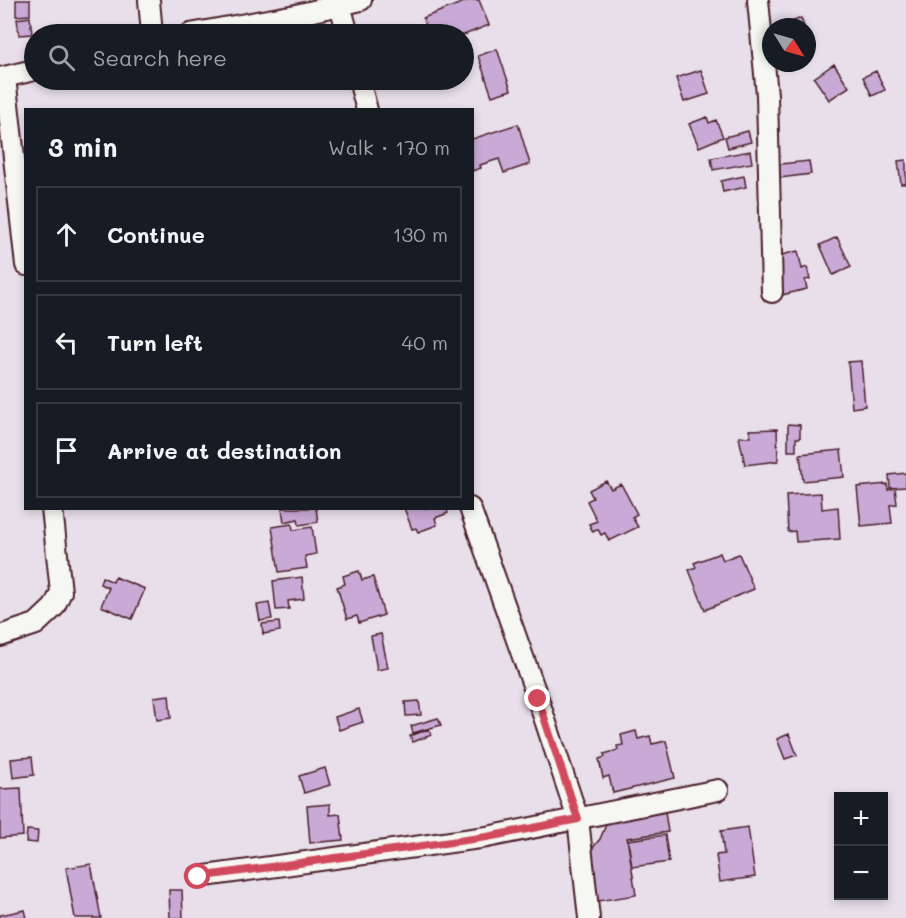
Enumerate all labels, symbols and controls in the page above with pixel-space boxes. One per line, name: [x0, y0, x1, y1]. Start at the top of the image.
north arrow: [762, 18, 816, 72]
search box: [24, 24, 474, 90]
icon: search: [45, 41, 78, 74]
text: Search here: [93, 43, 227, 72]
text: 3 min: [48, 130, 117, 164]
text: Walk · 170 m: [328, 134, 450, 160]
icon: ahead: [50, 218, 83, 251]
text: Continue: [107, 220, 205, 249]
text: 130 m: [393, 221, 448, 247]
icon: left: [50, 326, 83, 359]
text: Turn left: [107, 328, 203, 357]
text: 40 m: [402, 329, 448, 355]
icon: arrive: [50, 434, 83, 467]
text: Arrive at destination: [107, 436, 342, 465]
route end: [524, 685, 550, 711]
map controls: [834, 792, 888, 900]
button: +: [834, 792, 888, 846]
button: −: [834, 846, 888, 900]
route start: [184, 863, 210, 889]

